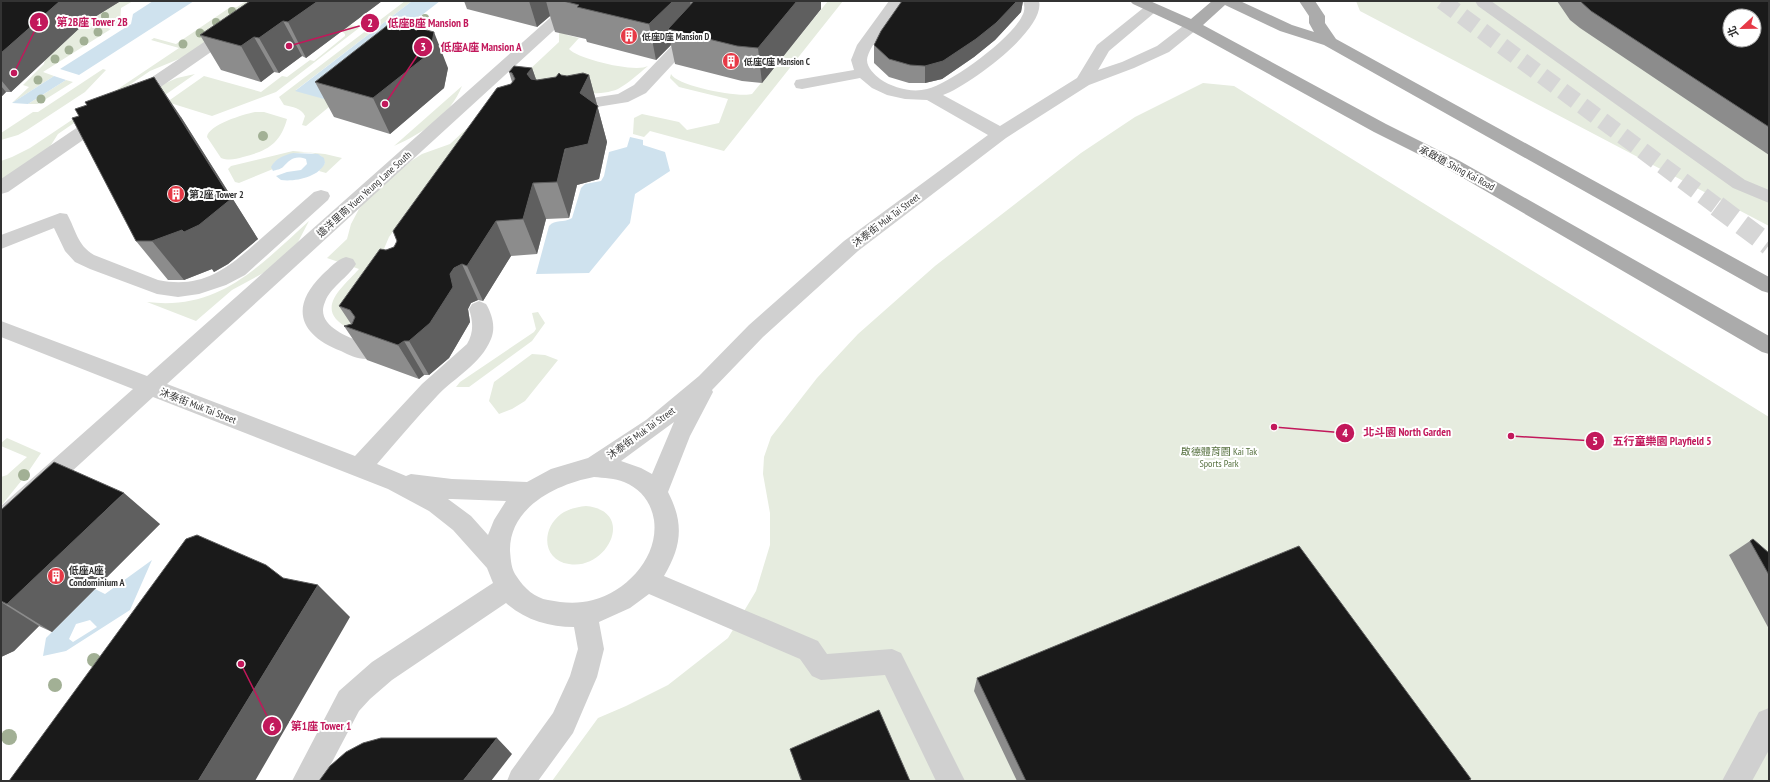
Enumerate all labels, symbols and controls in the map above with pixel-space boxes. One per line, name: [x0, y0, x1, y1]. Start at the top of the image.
north arrow: [1722, 8, 1762, 48]
callout: 第2B座 Tower 2B: [29, 11, 136, 34]
callout: 低座B座 Mansion B: [360, 11, 477, 34]
text: 1: [36, 14, 42, 29]
text: 第2B座 Tower 2B: [56, 15, 128, 29]
text: 2: [367, 15, 373, 30]
text: 低座B座 Mansion B: [387, 16, 469, 30]
text: 北: [1724, 24, 1741, 39]
building icon: 低座D座 Mansion D: [619, 26, 639, 46]
place label: 低座D座 Mansion D: [641, 31, 709, 42]
callout: 低座A座 Mansion A: [413, 36, 530, 59]
text: 3: [420, 39, 426, 54]
text: 低座A座 Mansion A: [440, 40, 522, 54]
building icon: 低座C座 Mansion C: [721, 51, 741, 71]
place label: 低座C座 Mansion C: [743, 56, 810, 67]
street label: 承啟道 Shing Kai Road: [1417, 143, 1497, 193]
street label: 遠洋里南 Yuen Yeung Lane South: [314, 148, 414, 240]
building icon: 第2座 Tower 2: [166, 184, 186, 204]
place label: 第2座 Tower 2: [189, 188, 244, 201]
street label: 沐泰街 Muk Tai Street: [850, 190, 922, 250]
street label: 沐泰街 Muk Tai Street: [158, 385, 238, 427]
street label: 沐泰街 Muk Tai Street: [604, 404, 678, 462]
callout: 北斗園 North Garden: [1335, 421, 1459, 444]
text: 4: [1342, 425, 1348, 440]
text: 北斗園 North Garden: [1363, 425, 1451, 439]
callout: 五行童樂園 Playfield 5: [1585, 430, 1720, 453]
text: 5: [1592, 433, 1598, 448]
text: 五行童樂園 Playfield 5: [1613, 434, 1711, 448]
park label: 啟德體育園 Kai Tak Sports Park: [1181, 445, 1257, 470]
place label: 低座A座 Condominium A: [68, 564, 126, 589]
building icon: 低座A座 Condominium A: [46, 566, 66, 586]
callout: 第1座 Tower 1: [262, 715, 359, 738]
text: 6: [269, 719, 275, 734]
text: 第1座 Tower 1: [291, 719, 351, 733]

